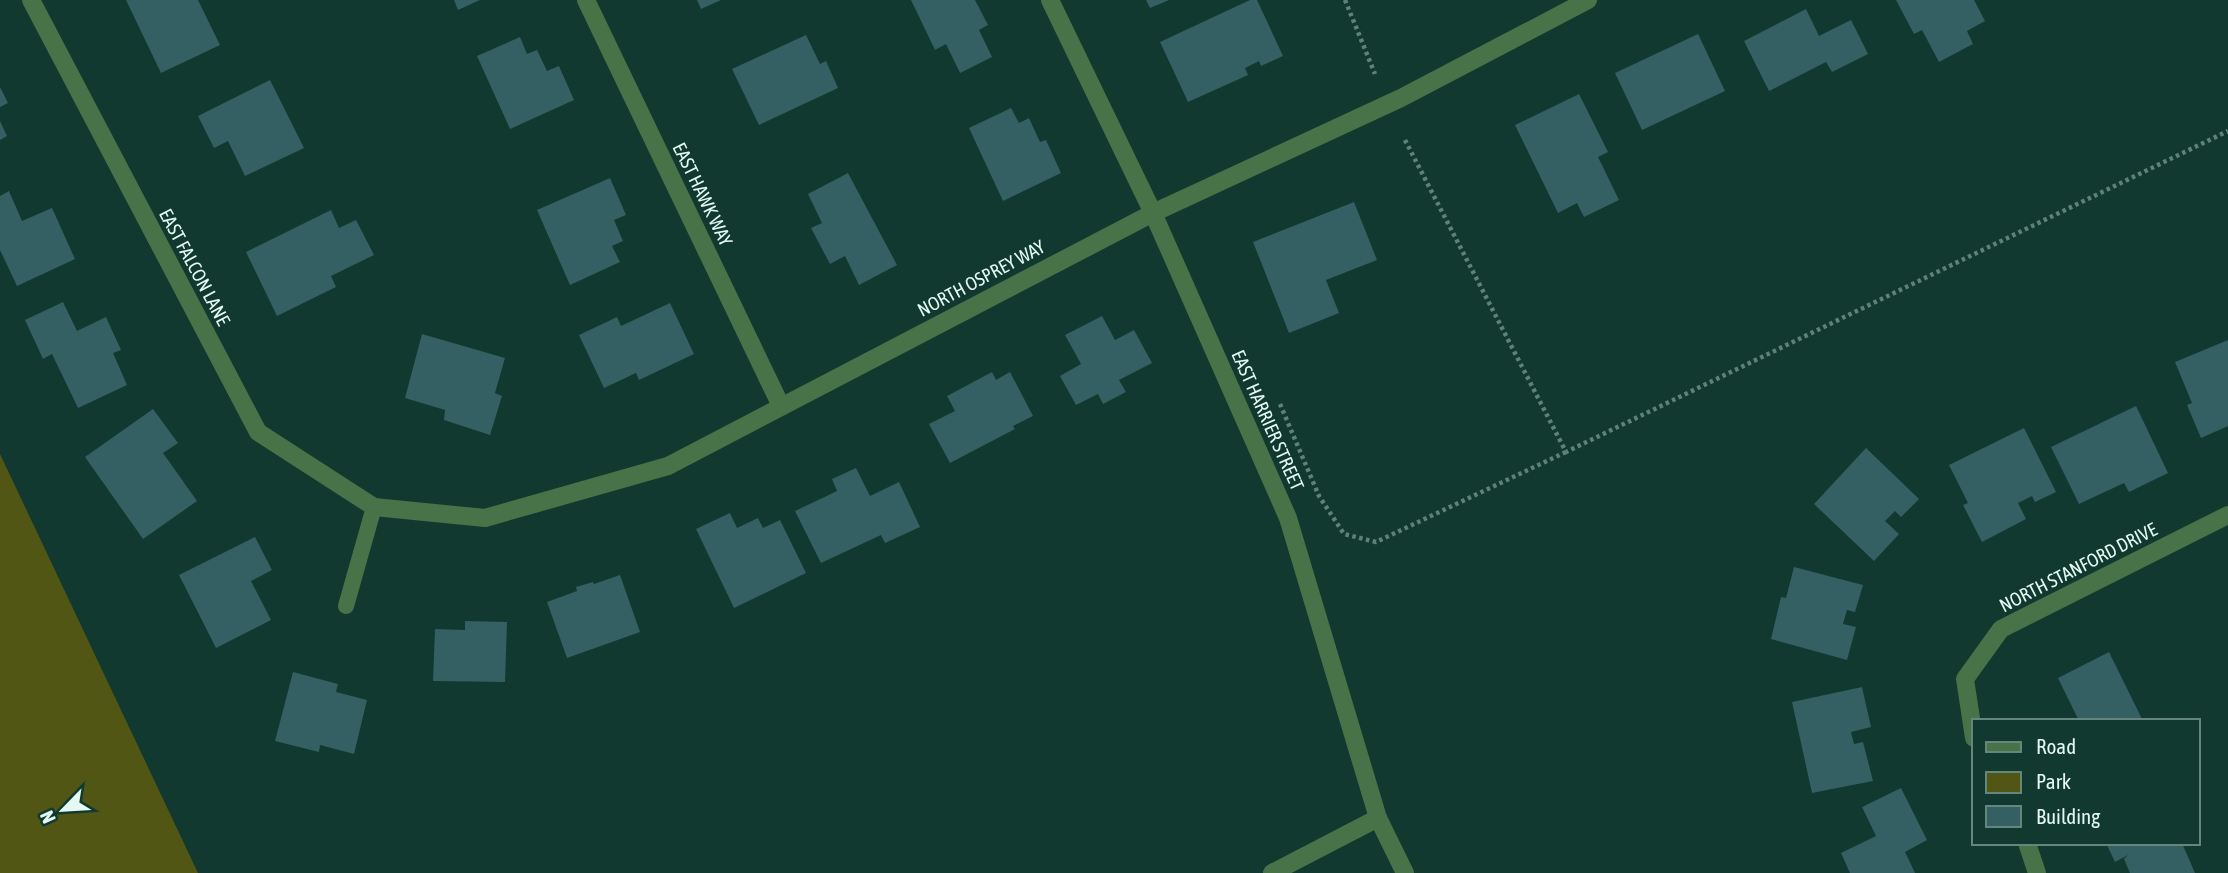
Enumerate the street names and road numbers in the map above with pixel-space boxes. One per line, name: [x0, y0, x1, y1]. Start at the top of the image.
street label: EAST HAWK WAY: [669, 139, 738, 250]
street label: EAST FALCON LANE: [155, 205, 235, 329]
street label: NORTH OSPREY WAY: [914, 235, 1049, 321]
street label: EAST HARRIER STREET: [1227, 347, 1309, 494]
street label: NORTH STANFORD DRIVE: [1996, 518, 2160, 616]

